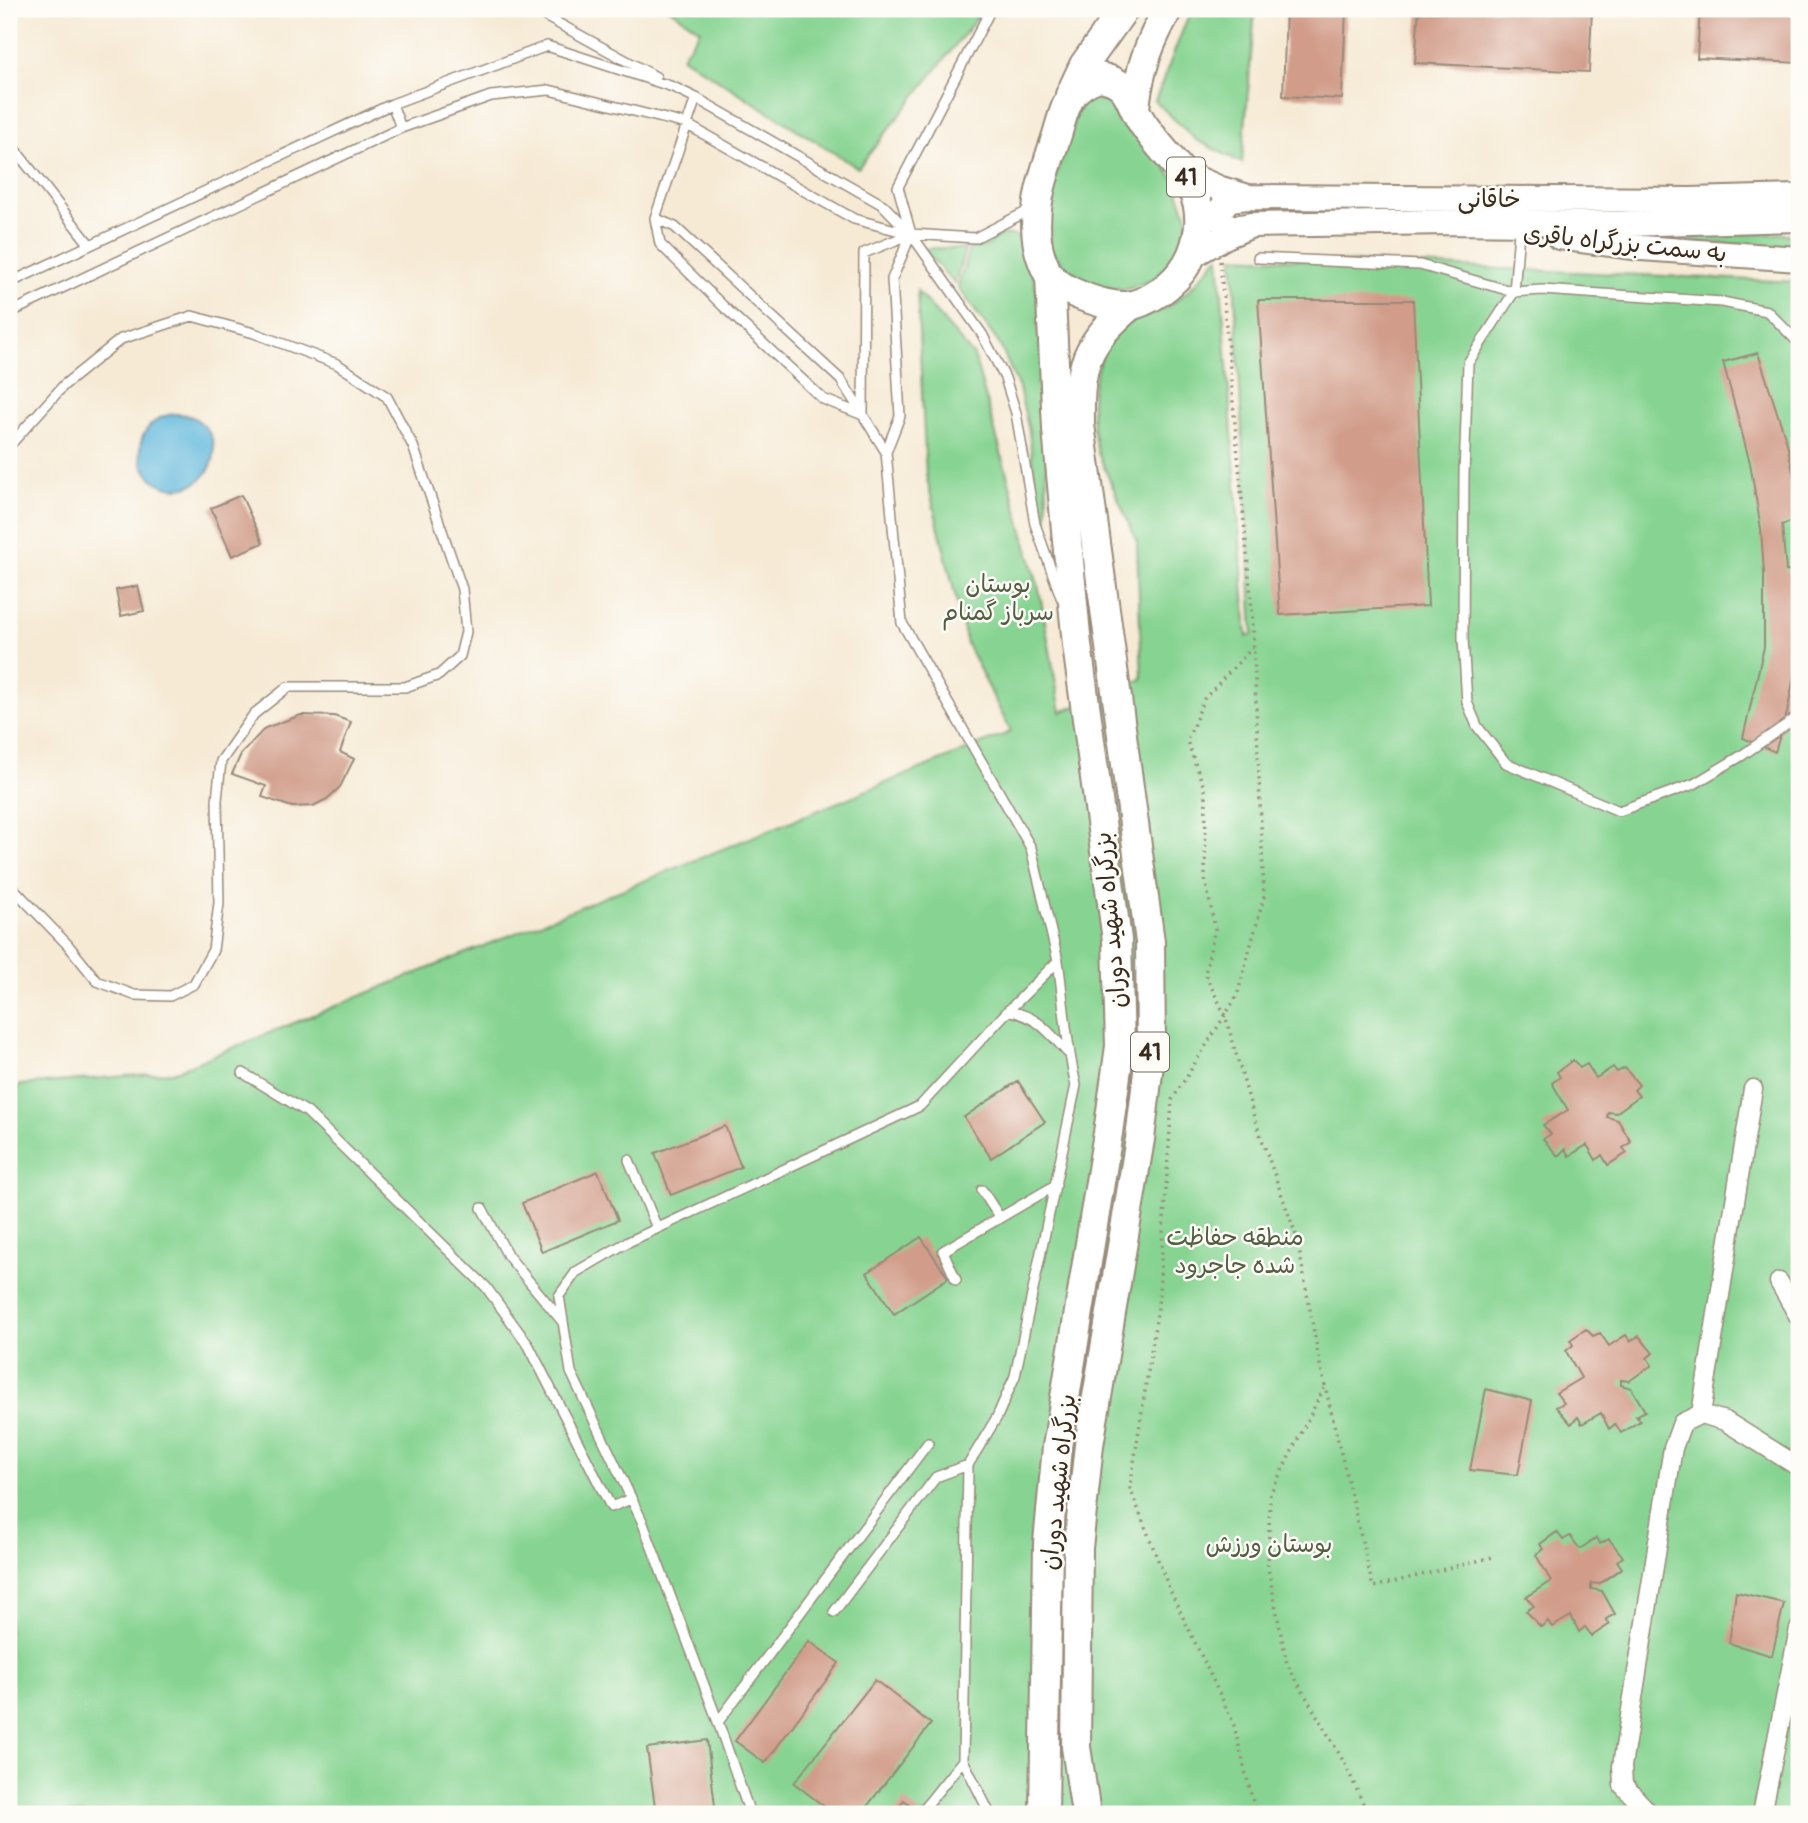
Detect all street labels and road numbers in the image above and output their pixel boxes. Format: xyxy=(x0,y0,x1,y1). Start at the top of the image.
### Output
road number: 41 xyxy=(1167,158,1205,196)
street label: خاقانی xyxy=(1457,185,1521,214)
street label: به سمت بزرگراه باقری xyxy=(1522,218,1728,269)
street label: بزرگراه شهید دوران xyxy=(1088,831,1133,1009)
road number: 41 xyxy=(1131,1032,1169,1072)
street label: بزرگراه شهید دوران xyxy=(1035,1393,1082,1572)

